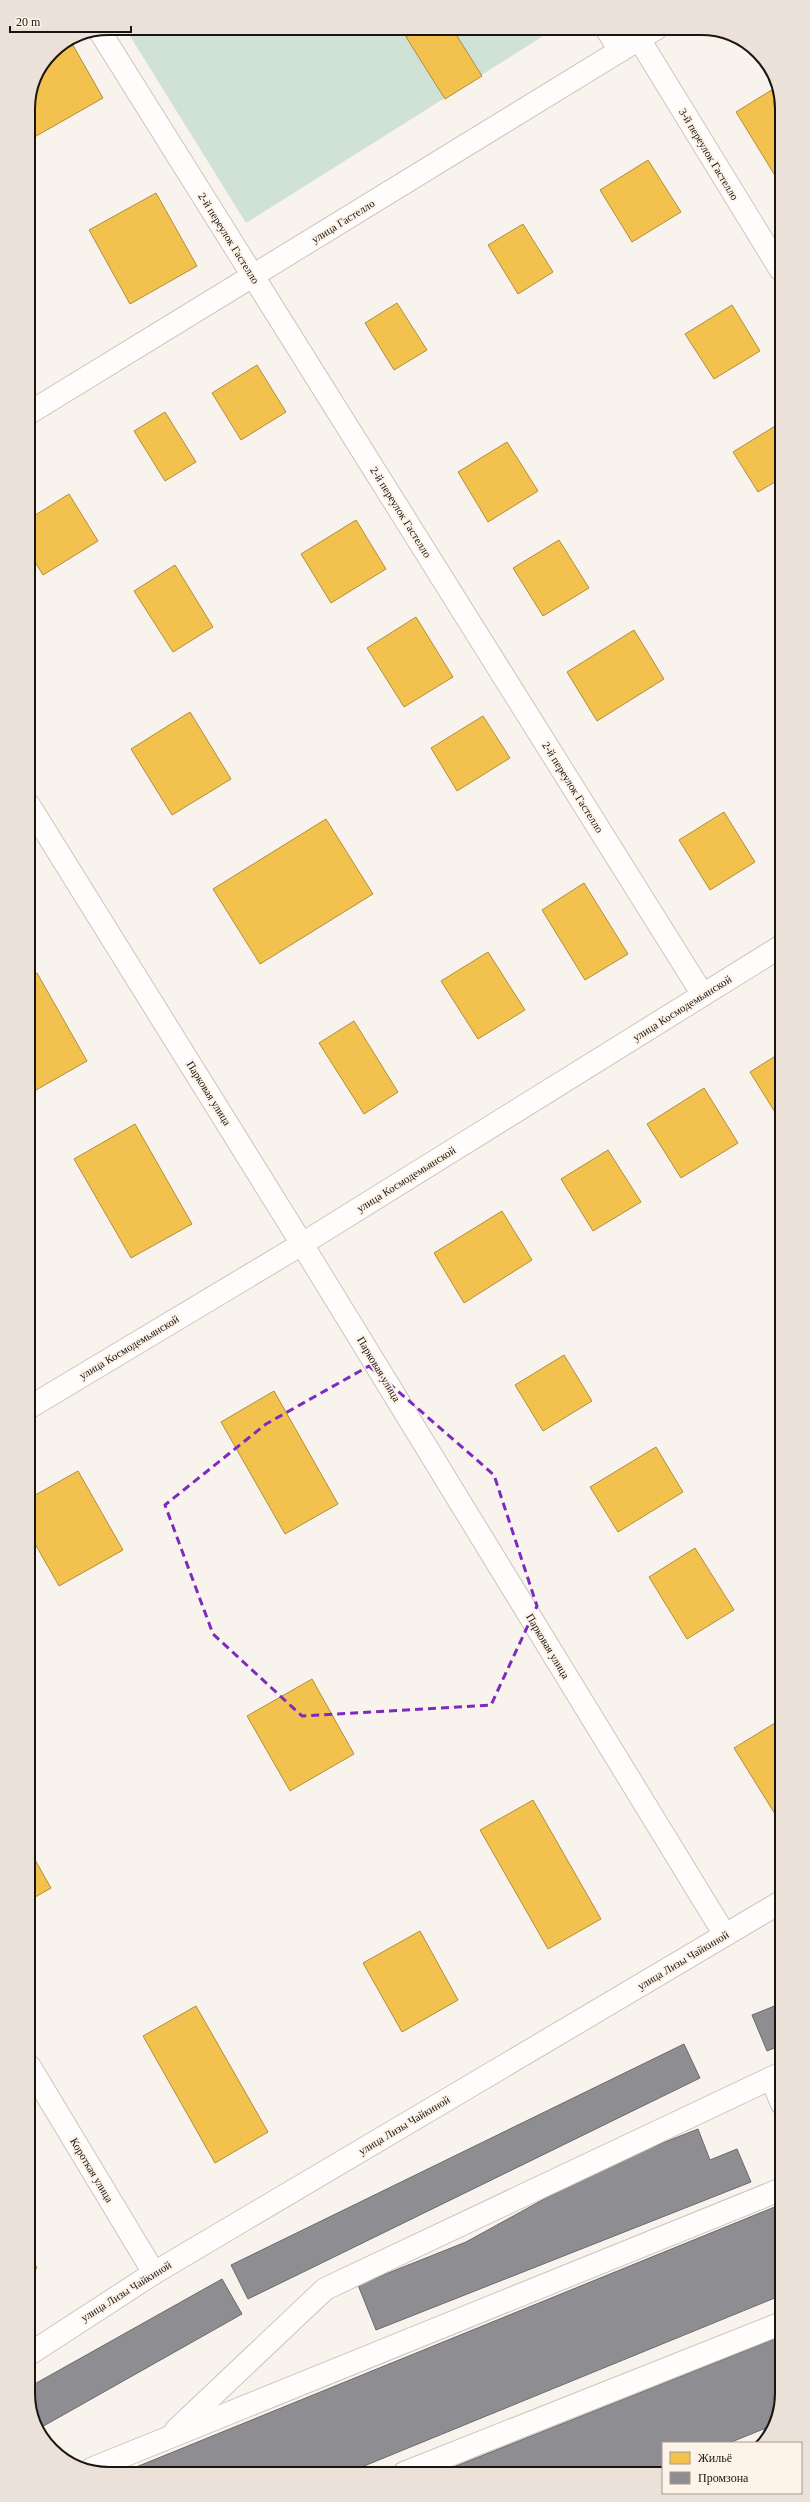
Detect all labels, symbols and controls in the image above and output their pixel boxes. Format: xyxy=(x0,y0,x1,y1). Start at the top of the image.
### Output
scale bar xyxy=(10,8,131,34)
text: 20 m xyxy=(16,15,41,29)
street label: 3-й переулок Гастелло xyxy=(677,106,741,202)
street label: 2-й переулок Гастелло xyxy=(196,190,262,286)
street label: улица Гастелло xyxy=(309,197,377,245)
street label: 2-й переулок Гастелло xyxy=(368,464,434,560)
street label: 2-й переулок Гастелло xyxy=(540,739,606,835)
street label: улица Космодемьянской xyxy=(630,973,734,1043)
street label: Парковая улица xyxy=(184,1059,234,1127)
street label: улица Космодемьянской xyxy=(354,1144,458,1214)
street label: улица Космодемьянской xyxy=(77,1312,181,1381)
street label: Парковая улица xyxy=(355,1334,403,1404)
street label: Парковая улица xyxy=(524,1611,572,1681)
street label: улица Лизы Чайкиной xyxy=(635,1928,731,1992)
street label: улица Лизы Чайкиной xyxy=(356,2093,452,2157)
street label: Короткая улица xyxy=(68,2136,116,2204)
street label: улица Лизы Чайкиной xyxy=(79,2258,173,2324)
legend xyxy=(662,2442,802,2494)
text: Жильё xyxy=(698,2451,732,2465)
text: Промзона xyxy=(698,2471,749,2485)

